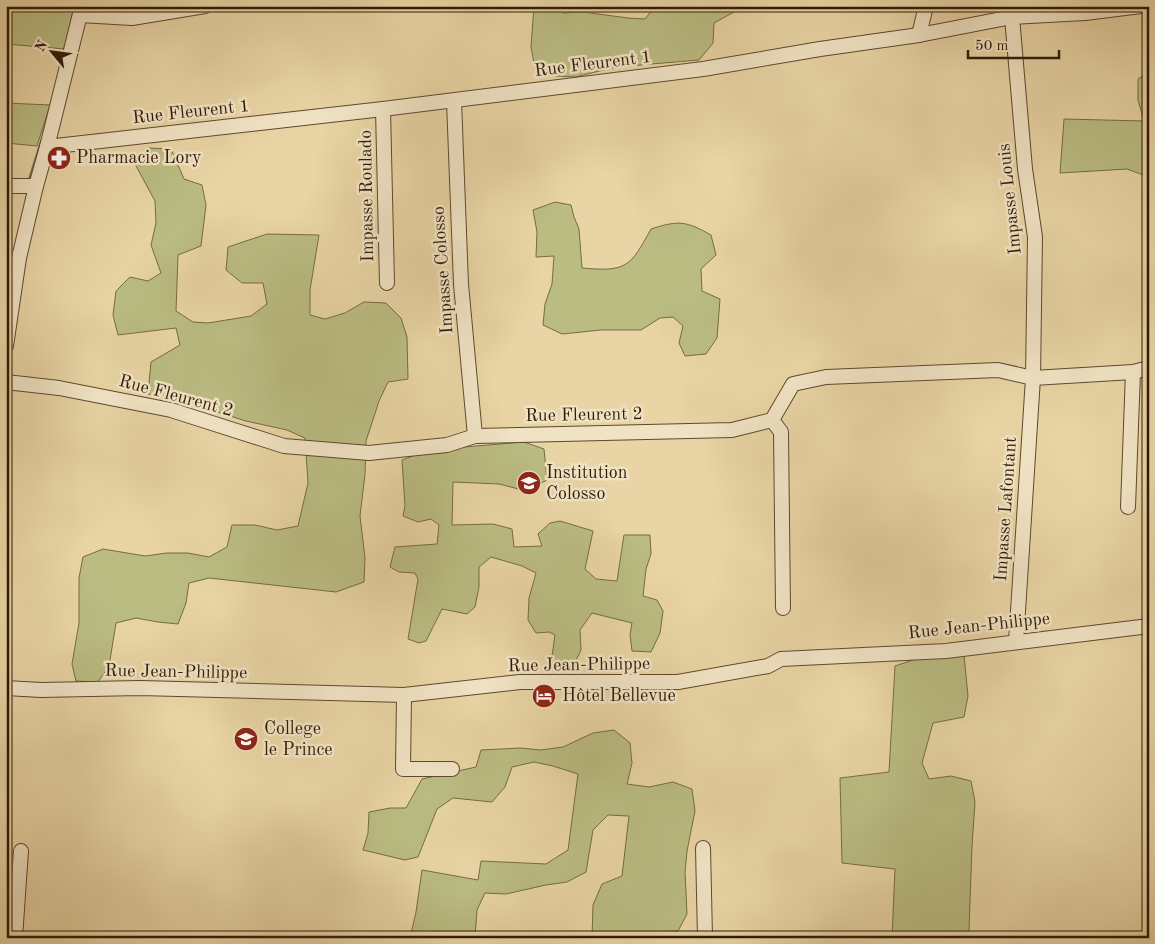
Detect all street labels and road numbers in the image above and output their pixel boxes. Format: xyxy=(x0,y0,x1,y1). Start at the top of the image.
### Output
street label: Rue Fleurent 1 xyxy=(533,48,653,80)
street label: Rue Fleurent 1 xyxy=(131,97,251,127)
street label: Impasse Roulado xyxy=(357,130,377,262)
street label: Impasse Louis xyxy=(995,142,1025,256)
street label: Impasse Colosso xyxy=(430,206,456,334)
street label: Rue Fleurent 2 xyxy=(117,372,235,420)
street label: Rue Fleurent 2 xyxy=(525,405,643,425)
street label: Impasse Lafontant xyxy=(992,436,1020,582)
street label: Rue Jean-Philippe xyxy=(907,610,1051,642)
street label: Rue Jean-Philippe xyxy=(508,655,650,675)
street label: Rue Jean-Philippe xyxy=(105,662,247,682)

